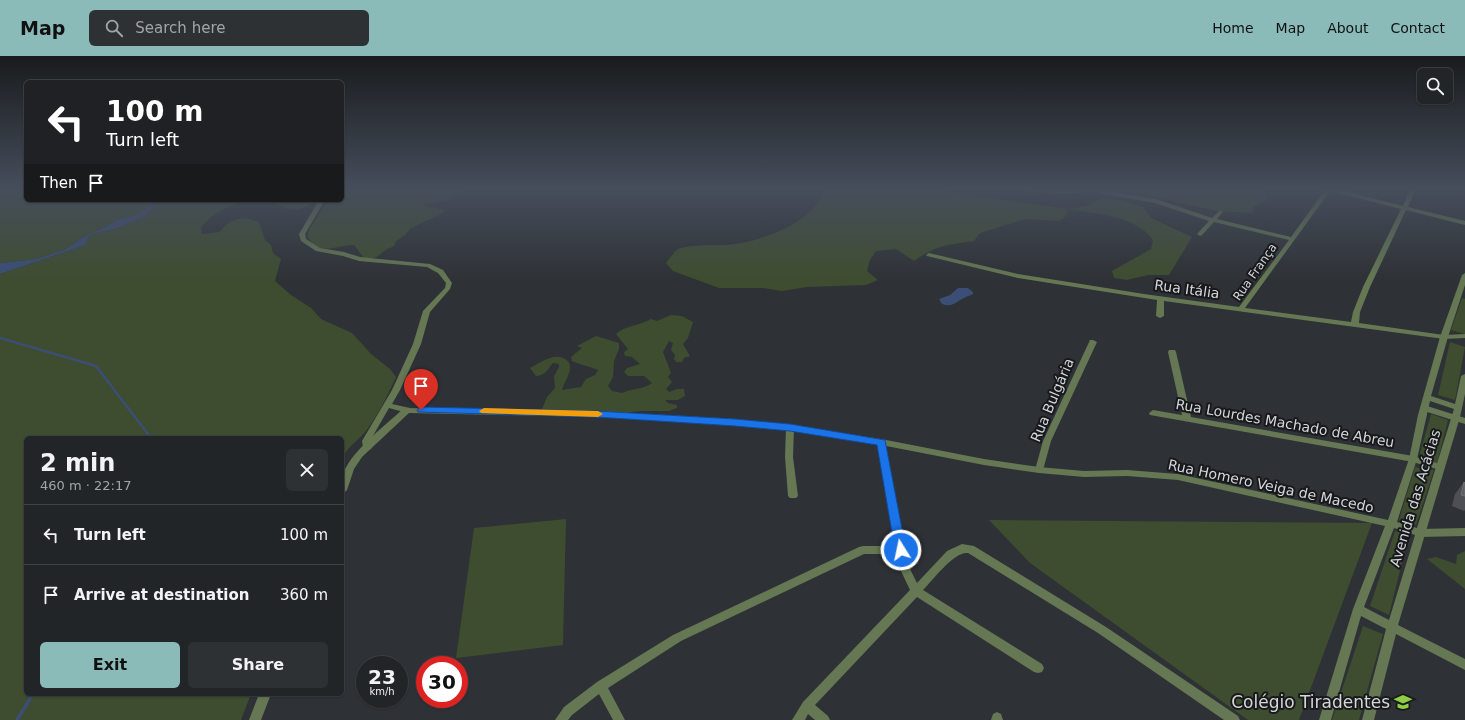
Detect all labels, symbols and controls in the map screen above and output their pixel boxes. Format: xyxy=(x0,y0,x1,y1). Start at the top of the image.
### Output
search box xyxy=(89,10,369,46)
text: Map xyxy=(20,17,65,39)
icon: search xyxy=(103,17,125,39)
text: Search here xyxy=(135,19,225,37)
text: Home xyxy=(1212,20,1254,36)
text: Map xyxy=(1276,20,1305,36)
text: About xyxy=(1327,20,1369,36)
text: Contact xyxy=(1391,20,1445,36)
map controls xyxy=(1417,68,1453,104)
button: search xyxy=(1417,68,1453,104)
text: 100 m xyxy=(106,95,203,128)
icon: left xyxy=(40,96,92,148)
text: Turn left xyxy=(106,129,179,150)
icon: arrive xyxy=(85,172,107,194)
text: Then xyxy=(40,174,77,192)
street label: Rua França xyxy=(1230,241,1280,303)
street label: Rua Itália xyxy=(1153,277,1221,301)
street label: Rua Bulgária xyxy=(1027,356,1077,444)
pin xyxy=(404,369,438,410)
icon: arrive xyxy=(410,375,432,397)
street label: Rua Lourdes Machado de Abreu xyxy=(1174,396,1396,450)
street label: Avenida das Acácias xyxy=(1386,427,1444,569)
text: 2 min xyxy=(40,449,115,477)
button: close xyxy=(286,449,328,491)
street label: Rua Homero Veiga de Macedo xyxy=(1167,456,1375,516)
text: 460 m · 22:17 xyxy=(40,478,131,493)
icon: left xyxy=(40,524,62,546)
text: Turn left xyxy=(74,526,146,544)
text: 100 m xyxy=(280,526,328,544)
position arrow xyxy=(880,529,922,571)
icon: arrive xyxy=(40,584,62,606)
text: Arrive at destination xyxy=(74,586,249,604)
text: 360 m xyxy=(280,586,328,604)
button: Exit xyxy=(40,642,180,688)
button: Share xyxy=(188,642,328,688)
speed limit sign: 30 xyxy=(416,656,468,708)
text: 23 xyxy=(368,665,396,689)
text: km/h xyxy=(369,686,395,697)
place label: Colégio Tiradentes xyxy=(1231,692,1390,712)
school or university icon: Colégio Tiradentes xyxy=(1393,692,1413,712)

